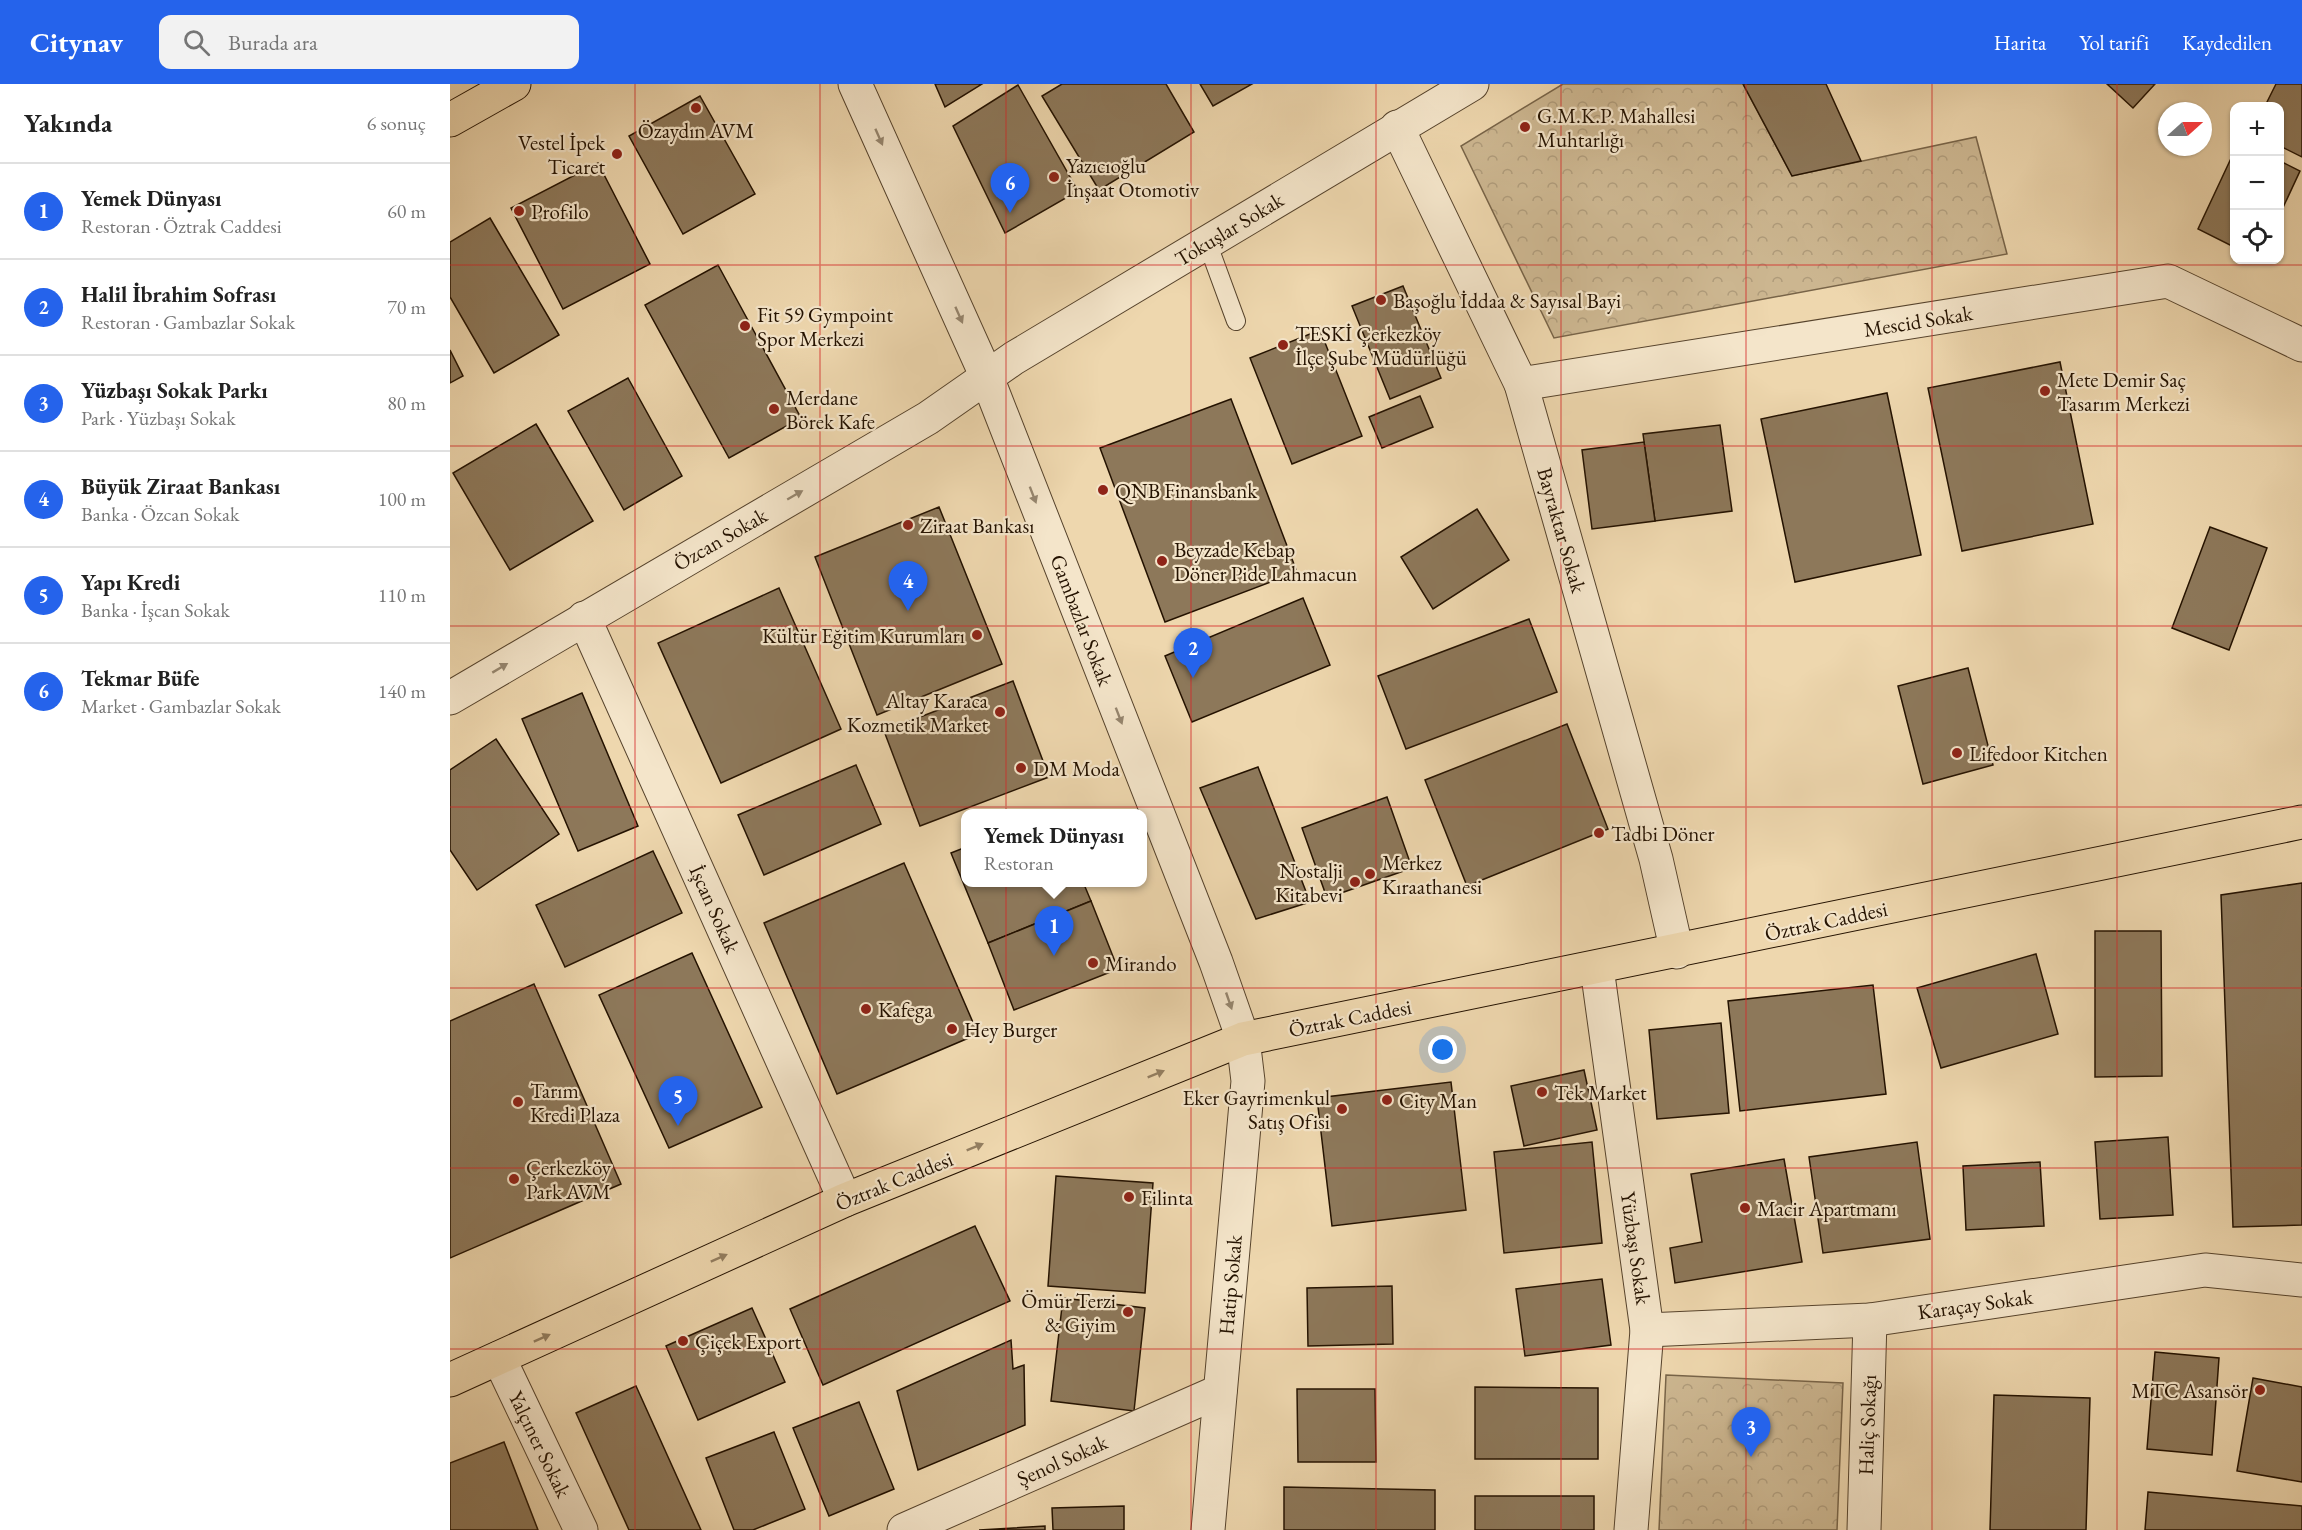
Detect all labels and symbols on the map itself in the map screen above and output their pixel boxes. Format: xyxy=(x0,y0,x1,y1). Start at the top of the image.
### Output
marker: Özaydın AVM xyxy=(689,101,703,115)
place label: G.M.K.P. Mahallesi Muhtarlığı xyxy=(1537,102,1695,153)
north arrow xyxy=(2158,102,2212,156)
place label: Özaydın AVM xyxy=(638,117,754,144)
marker: G.M.K.P. Mahallesi Muhtarlığı xyxy=(1518,120,1532,134)
place label: Vestel İpek Ticaret xyxy=(518,129,606,180)
one-way arrow xyxy=(874,129,883,146)
marker: Vestel İpek Ticaret xyxy=(610,147,624,161)
place label: Yazıcıoğlu İnşaat Otomotiv xyxy=(1066,152,1200,203)
pin: 6 xyxy=(990,164,1030,213)
marker: Yazıcıoğlu İnşaat Otomotiv xyxy=(1047,170,1061,184)
street label: Tokuşlar Sokak xyxy=(1170,185,1289,272)
place label: Profilo xyxy=(531,198,589,225)
marker: Profilo xyxy=(512,204,526,218)
place label: Başoğlu İddaa & Sayısal Bayi xyxy=(1393,287,1621,314)
marker: Başoğlu İddaa & Sayısal Bayi xyxy=(1374,293,1388,307)
street label: Mescid Sokak xyxy=(1862,299,1976,343)
place label: Fit 59 Gympoint Spor Merkezi xyxy=(757,301,893,352)
one-way arrow xyxy=(954,307,963,324)
marker: Fit 59 Gympoint Spor Merkezi xyxy=(738,319,752,333)
place label: TESKİ Çerkezköy İlçe Şube Müdürlüğü xyxy=(1295,320,1467,371)
marker: TESKİ Çerkezköy İlçe Şube Müdürlüğü xyxy=(1276,338,1290,352)
place label: Mete Demir Saç Tasarım Merkezi xyxy=(2057,366,2190,417)
place label: Merdane Börek Kafe xyxy=(786,384,875,435)
marker: Mete Demir Saç Tasarım Merkezi xyxy=(2038,384,2052,398)
marker: Merdane Börek Kafe xyxy=(767,402,781,416)
street label: Bayraktar Sokak xyxy=(1531,464,1593,597)
place label: QNB Finansbank xyxy=(1115,477,1258,505)
marker: QNB Finansbank xyxy=(1096,483,1110,497)
one-way arrow xyxy=(1028,487,1038,505)
one-way arrow xyxy=(787,490,804,500)
street label: Özcan Sokak xyxy=(668,501,773,577)
place label: Ziraat Bankası xyxy=(920,512,1034,539)
marker: Ziraat Bankası xyxy=(901,518,915,532)
place label: Beyzade Kebap Döner Pide Lahmacun xyxy=(1174,536,1357,587)
street label: Gambazlar Sokak xyxy=(1045,550,1120,691)
marker: Beyzade Kebap Döner Pide Lahmacun xyxy=(1155,554,1169,568)
pin: 4 xyxy=(888,562,928,611)
place label: Kültür Eğitim Kurumları xyxy=(762,622,965,649)
marker: Kültür Eğitim Kurumları xyxy=(970,628,984,642)
pin: 2 xyxy=(1174,628,1212,678)
one-way arrow xyxy=(492,663,508,674)
place label: Altay Karaca Kozmetik Market xyxy=(847,687,989,738)
marker: Altay Karaca Kozmetik Market xyxy=(993,705,1007,719)
one-way arrow xyxy=(1115,707,1125,725)
place label: Lifedoor Kitchen xyxy=(1969,740,2108,767)
marker: Lifedoor Kitchen xyxy=(1950,746,1964,760)
place label: DM Moda xyxy=(1033,755,1120,782)
marker: DM Moda xyxy=(1014,761,1028,775)
place label: Tadbi Döner xyxy=(1611,820,1715,847)
marker: Tadbi Döner xyxy=(1592,826,1606,840)
place label: Merkez Kıraathanesi xyxy=(1382,849,1482,900)
place label: Nostalji Kitabevi xyxy=(1275,857,1343,908)
street label: İşcan Sokak xyxy=(684,861,747,958)
marker: Merkez Kıraathanesi xyxy=(1363,867,1377,881)
marker: Nostalji Kitabevi xyxy=(1348,875,1362,889)
street label: Öztrak Caddesi xyxy=(1762,895,1890,947)
pin: 1 xyxy=(1034,906,1074,956)
place label: Mirando xyxy=(1105,950,1177,977)
marker: Mirando xyxy=(1086,956,1100,970)
one-way arrow xyxy=(1225,992,1235,1010)
street label: Öztrak Caddesi xyxy=(1286,993,1414,1043)
place label: Kafega xyxy=(878,996,933,1023)
marker: Kafega xyxy=(859,1002,873,1016)
place label: Hey Burger xyxy=(964,1016,1057,1043)
marker: Hey Burger xyxy=(945,1022,959,1036)
your location xyxy=(1428,1035,1457,1064)
one-way arrow xyxy=(1147,1069,1165,1078)
pin: 5 xyxy=(658,1076,698,1126)
place label: Tarım Kredi Plaza xyxy=(530,1077,621,1128)
place label: Tek Market xyxy=(1554,1079,1647,1106)
place label: Eker Gayrimenkul Satış Ofisi xyxy=(1182,1084,1330,1135)
marker: Tek Market xyxy=(1535,1085,1549,1099)
place label: City Man xyxy=(1399,1087,1477,1114)
marker: City Man xyxy=(1380,1093,1394,1107)
marker: Tarım Kredi Plaza xyxy=(511,1095,525,1109)
marker: Eker Gayrimenkul Satış Ofisi xyxy=(1335,1102,1349,1116)
one-way arrow xyxy=(967,1142,985,1152)
street label: Öztrak Caddesi xyxy=(831,1145,957,1217)
place label: Çerkezköy Park AVM xyxy=(526,1154,612,1205)
marker: Çerkezköy Park AVM xyxy=(507,1172,521,1186)
place label: Filinta xyxy=(1141,1184,1194,1211)
marker: Filinta xyxy=(1122,1190,1136,1204)
street label: Yüzbaşı Sokak xyxy=(1615,1190,1657,1307)
place label: Macir Apartmanı xyxy=(1757,1195,1897,1222)
marker: Macir Apartmanı xyxy=(1738,1201,1752,1215)
street label: Hatip Sokak xyxy=(1212,1233,1248,1336)
one-way arrow xyxy=(711,1253,728,1262)
street label: Karaçay Sokak xyxy=(1916,1282,2035,1325)
place label: Ömür Terzi & Giyim xyxy=(1021,1287,1116,1338)
marker: Ömür Terzi & Giyim xyxy=(1121,1305,1135,1319)
place label: Çiçek Export xyxy=(695,1328,802,1355)
one-way arrow xyxy=(533,1334,550,1343)
marker: Çiçek Export xyxy=(676,1334,690,1348)
street label: Haliç Sokağı xyxy=(1852,1374,1882,1476)
place label: MTC Asansör xyxy=(2131,1377,2248,1404)
marker: MTC Asansör xyxy=(2253,1383,2267,1397)
street label: Yalçıner Sokak xyxy=(503,1386,578,1503)
pin: 3 xyxy=(1732,1408,1770,1457)
street label: Şenol Sokak xyxy=(1013,1428,1113,1492)

